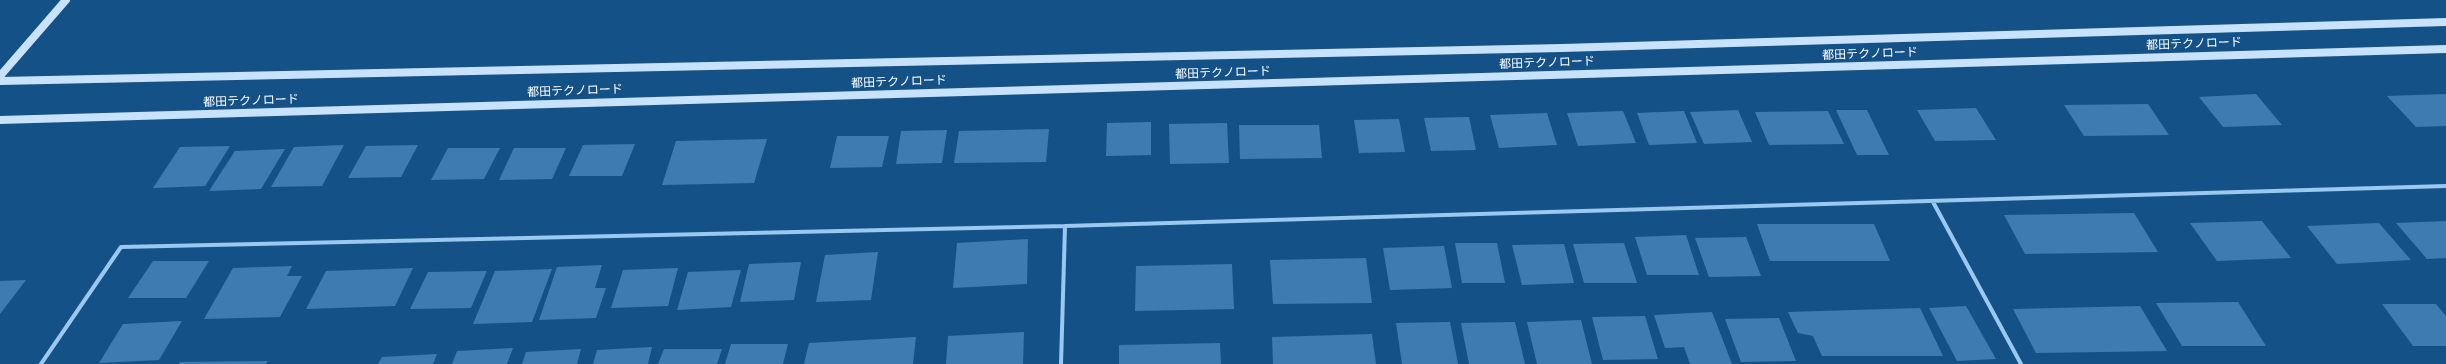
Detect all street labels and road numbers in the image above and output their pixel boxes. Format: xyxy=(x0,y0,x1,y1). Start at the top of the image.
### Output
street label: 都田テクノロード xyxy=(2146,35,2242,53)
street label: 都田テクノロード xyxy=(1822,45,1918,63)
street label: 都田テクノロード xyxy=(1499,54,1595,72)
street label: 都田テクノロード xyxy=(1175,64,1271,82)
street label: 都田テクノロード xyxy=(851,73,947,91)
street label: 都田テクノロード xyxy=(527,82,623,100)
street label: 都田テクノロード xyxy=(203,92,299,110)

